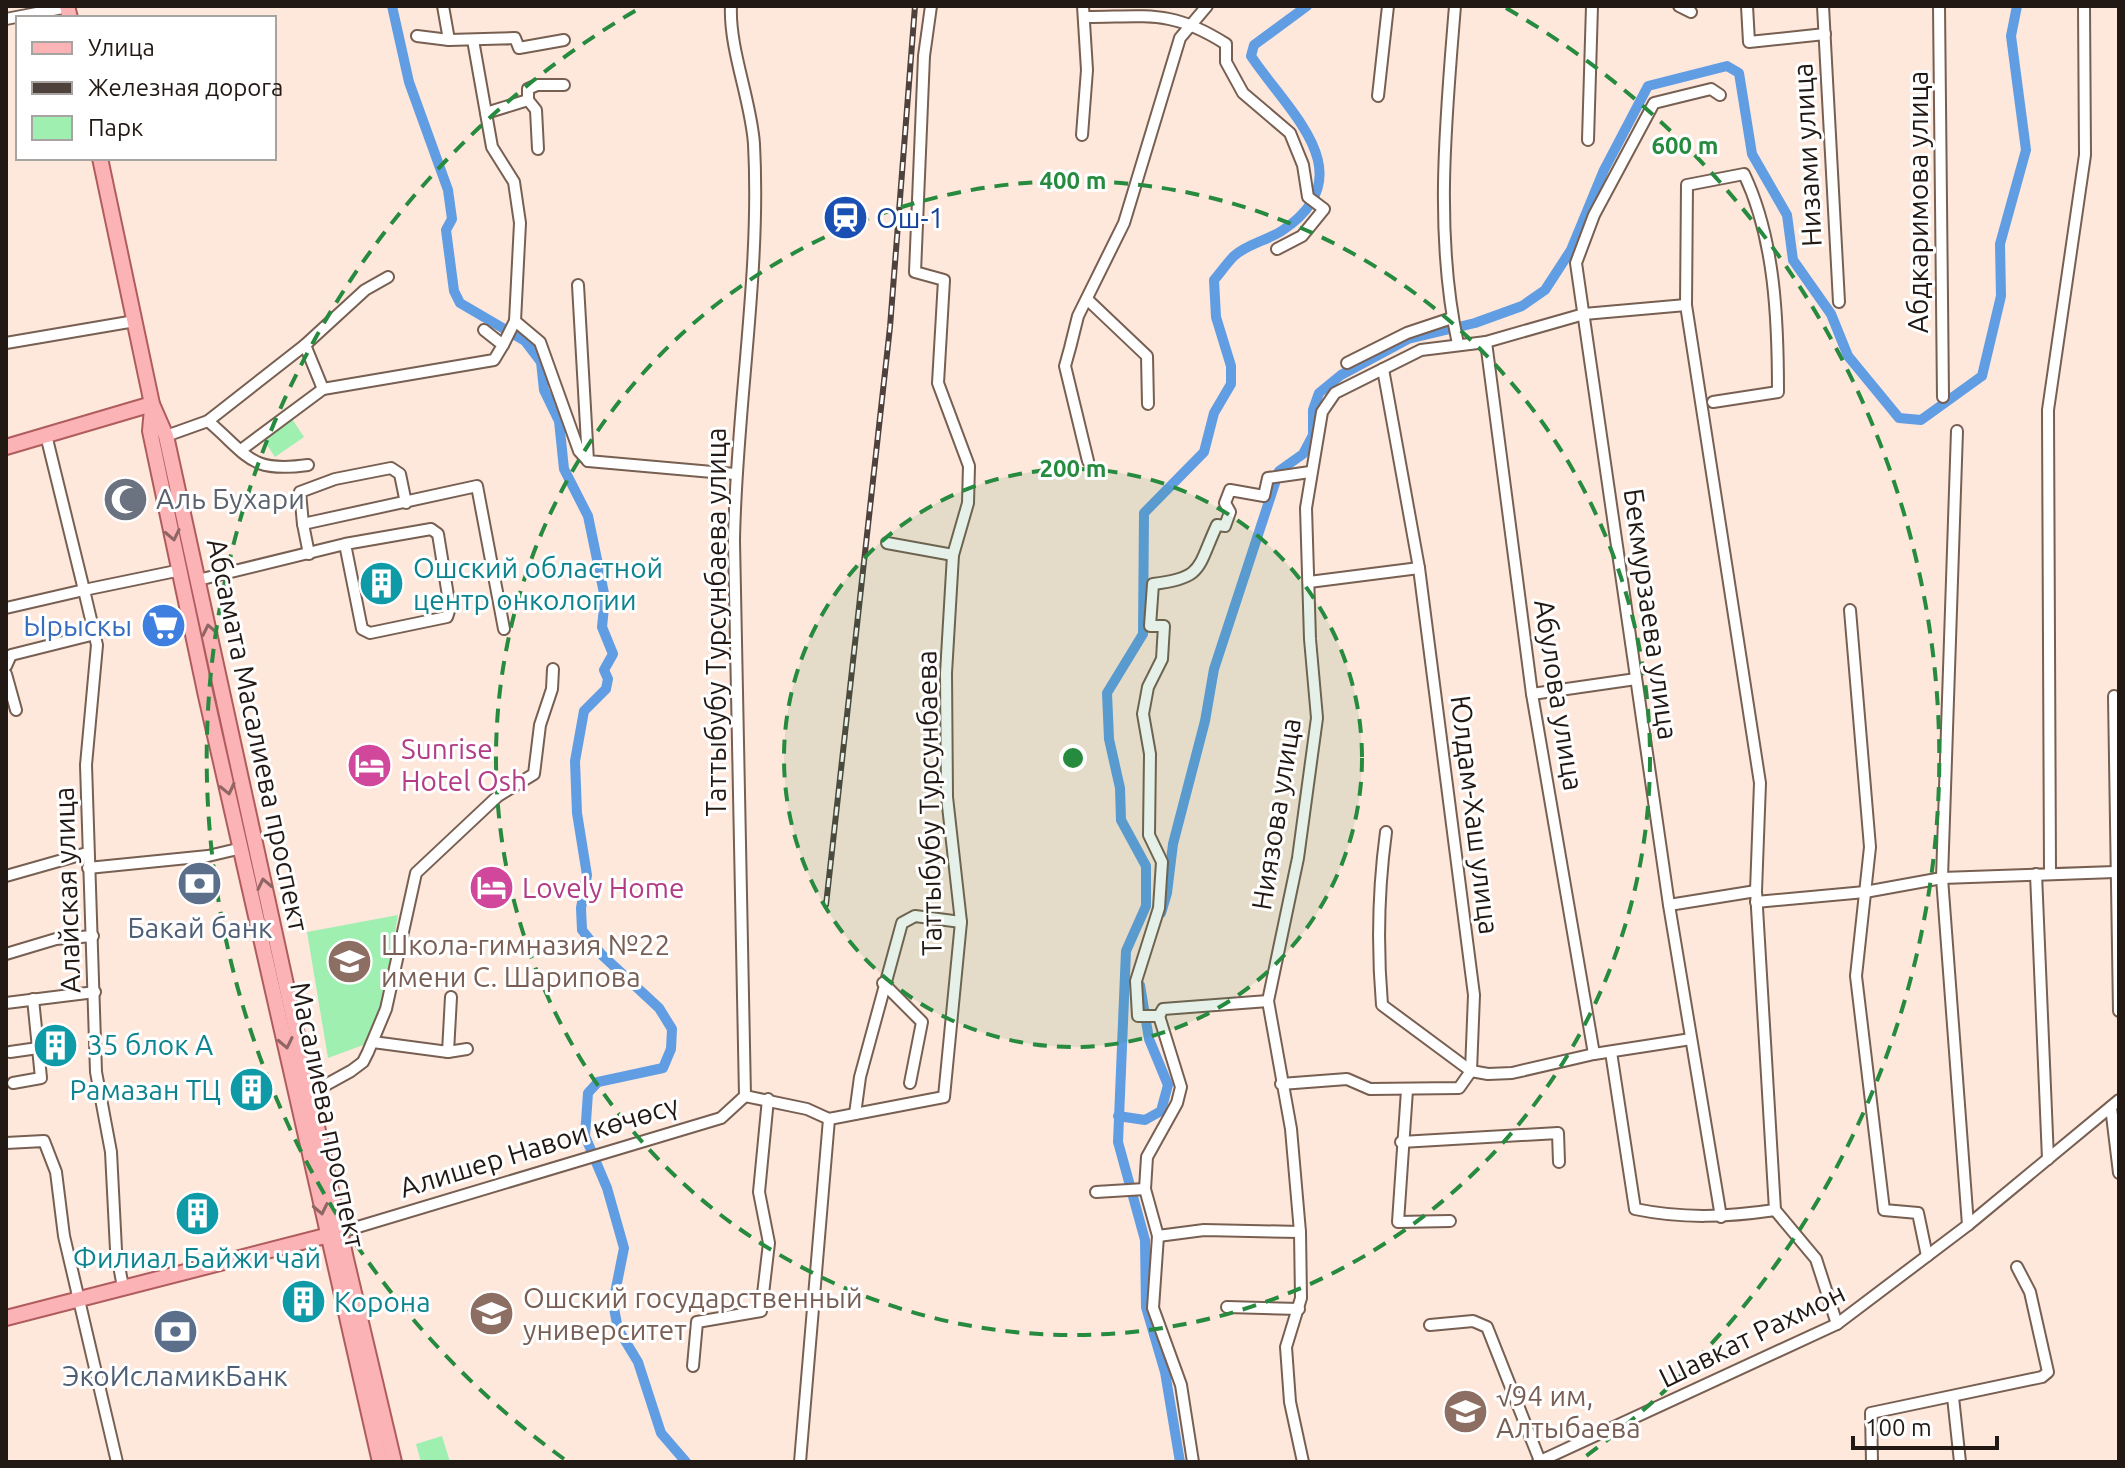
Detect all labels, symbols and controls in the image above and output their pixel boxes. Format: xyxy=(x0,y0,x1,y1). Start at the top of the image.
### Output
legend xyxy=(16,16,276,160)
text: Улица xyxy=(88,34,155,61)
street label: Низами улица xyxy=(1786,62,1827,248)
street label: Абдкаримова улица xyxy=(1902,71,1933,333)
text: Железная дорога xyxy=(88,74,283,101)
text: Парк xyxy=(88,114,143,141)
text: 600 m xyxy=(1652,132,1718,159)
text: 400 m xyxy=(1040,167,1106,194)
station icon: Ош-1 xyxy=(821,194,869,242)
place label: Ош-1 xyxy=(876,202,944,233)
street label: Таттыбубу Турсунбаева улица xyxy=(700,428,731,816)
text: 200 m xyxy=(1040,455,1106,482)
mosque icon: Аль Бухари xyxy=(101,475,149,523)
place label: Аль Бухари xyxy=(156,483,305,514)
street label: Бекмурзаева улица xyxy=(1619,486,1684,742)
one-way arrow xyxy=(164,528,181,541)
street label: Абсамата Масалиева проспект xyxy=(202,536,315,935)
place label: Ошский областной центр онкологии xyxy=(413,552,663,615)
building icon: Ошский областной центр онкологии xyxy=(358,560,406,608)
street label: Абулова улица xyxy=(1529,597,1590,793)
supermarket icon: Ырыскы xyxy=(139,602,187,650)
place label: Ырыскы xyxy=(23,610,132,641)
one-way arrow xyxy=(201,623,218,637)
street label: Таттыбубу Турсунбаева xyxy=(910,650,947,956)
street label: Юлдам-Хаш улица xyxy=(1445,694,1506,936)
street label: Ниязова улица xyxy=(1245,716,1306,912)
place label: Sunrise Hotel Osh xyxy=(401,733,527,796)
hotel icon: Sunrise Hotel Osh xyxy=(346,741,394,789)
centre of rings xyxy=(1059,744,1087,772)
one-way arrow xyxy=(219,782,236,796)
street label: Алайская улица xyxy=(47,786,86,994)
bank icon: Бакай банк xyxy=(176,860,224,908)
hotel icon: Lovely Home xyxy=(467,864,515,912)
place label: Lovely Home xyxy=(522,872,684,903)
one-way arrow xyxy=(256,878,273,891)
place label: Бакай банк xyxy=(128,912,272,943)
place label: Школа-гимназия №22 имени С. Шарипова xyxy=(381,929,670,992)
school or university icon: Школа-гимназия №22 имени С. Шарипова xyxy=(326,937,374,985)
street label: Масалиева проспект xyxy=(285,979,372,1251)
building icon: 35 блок А xyxy=(32,1021,80,1069)
place label: 35 блок А xyxy=(87,1029,213,1060)
one-way arrow xyxy=(277,1035,294,1049)
building icon: Рамазан ТЦ xyxy=(228,1066,276,1114)
place label: Рамазан ТЦ xyxy=(70,1074,221,1105)
street label: Алишер Навои көчөсү xyxy=(396,1088,682,1203)
building icon: Филиал Байжи чай xyxy=(173,1189,221,1237)
one-way arrow xyxy=(312,1202,329,1215)
place label: Филиал Байжи чай xyxy=(73,1242,321,1273)
street label: Шавкат Рахмон xyxy=(1654,1276,1850,1393)
building icon: Корона xyxy=(279,1278,327,1326)
place label: Ошский государственный университет xyxy=(523,1282,863,1345)
place label: Корона xyxy=(334,1286,431,1317)
school or university icon: Ошский государственный университет xyxy=(468,1290,516,1338)
bank icon: ЭкоИсламикБанк xyxy=(151,1308,199,1356)
place label: ЭкоИсламикБанк xyxy=(62,1360,288,1391)
place label: √94 им, Алтыбаева xyxy=(1496,1380,1641,1443)
school or university icon: √94 им, Алтыбаева xyxy=(1441,1388,1489,1436)
scale bar xyxy=(1853,1400,1997,1450)
text: 100 m xyxy=(1865,1414,1932,1441)

